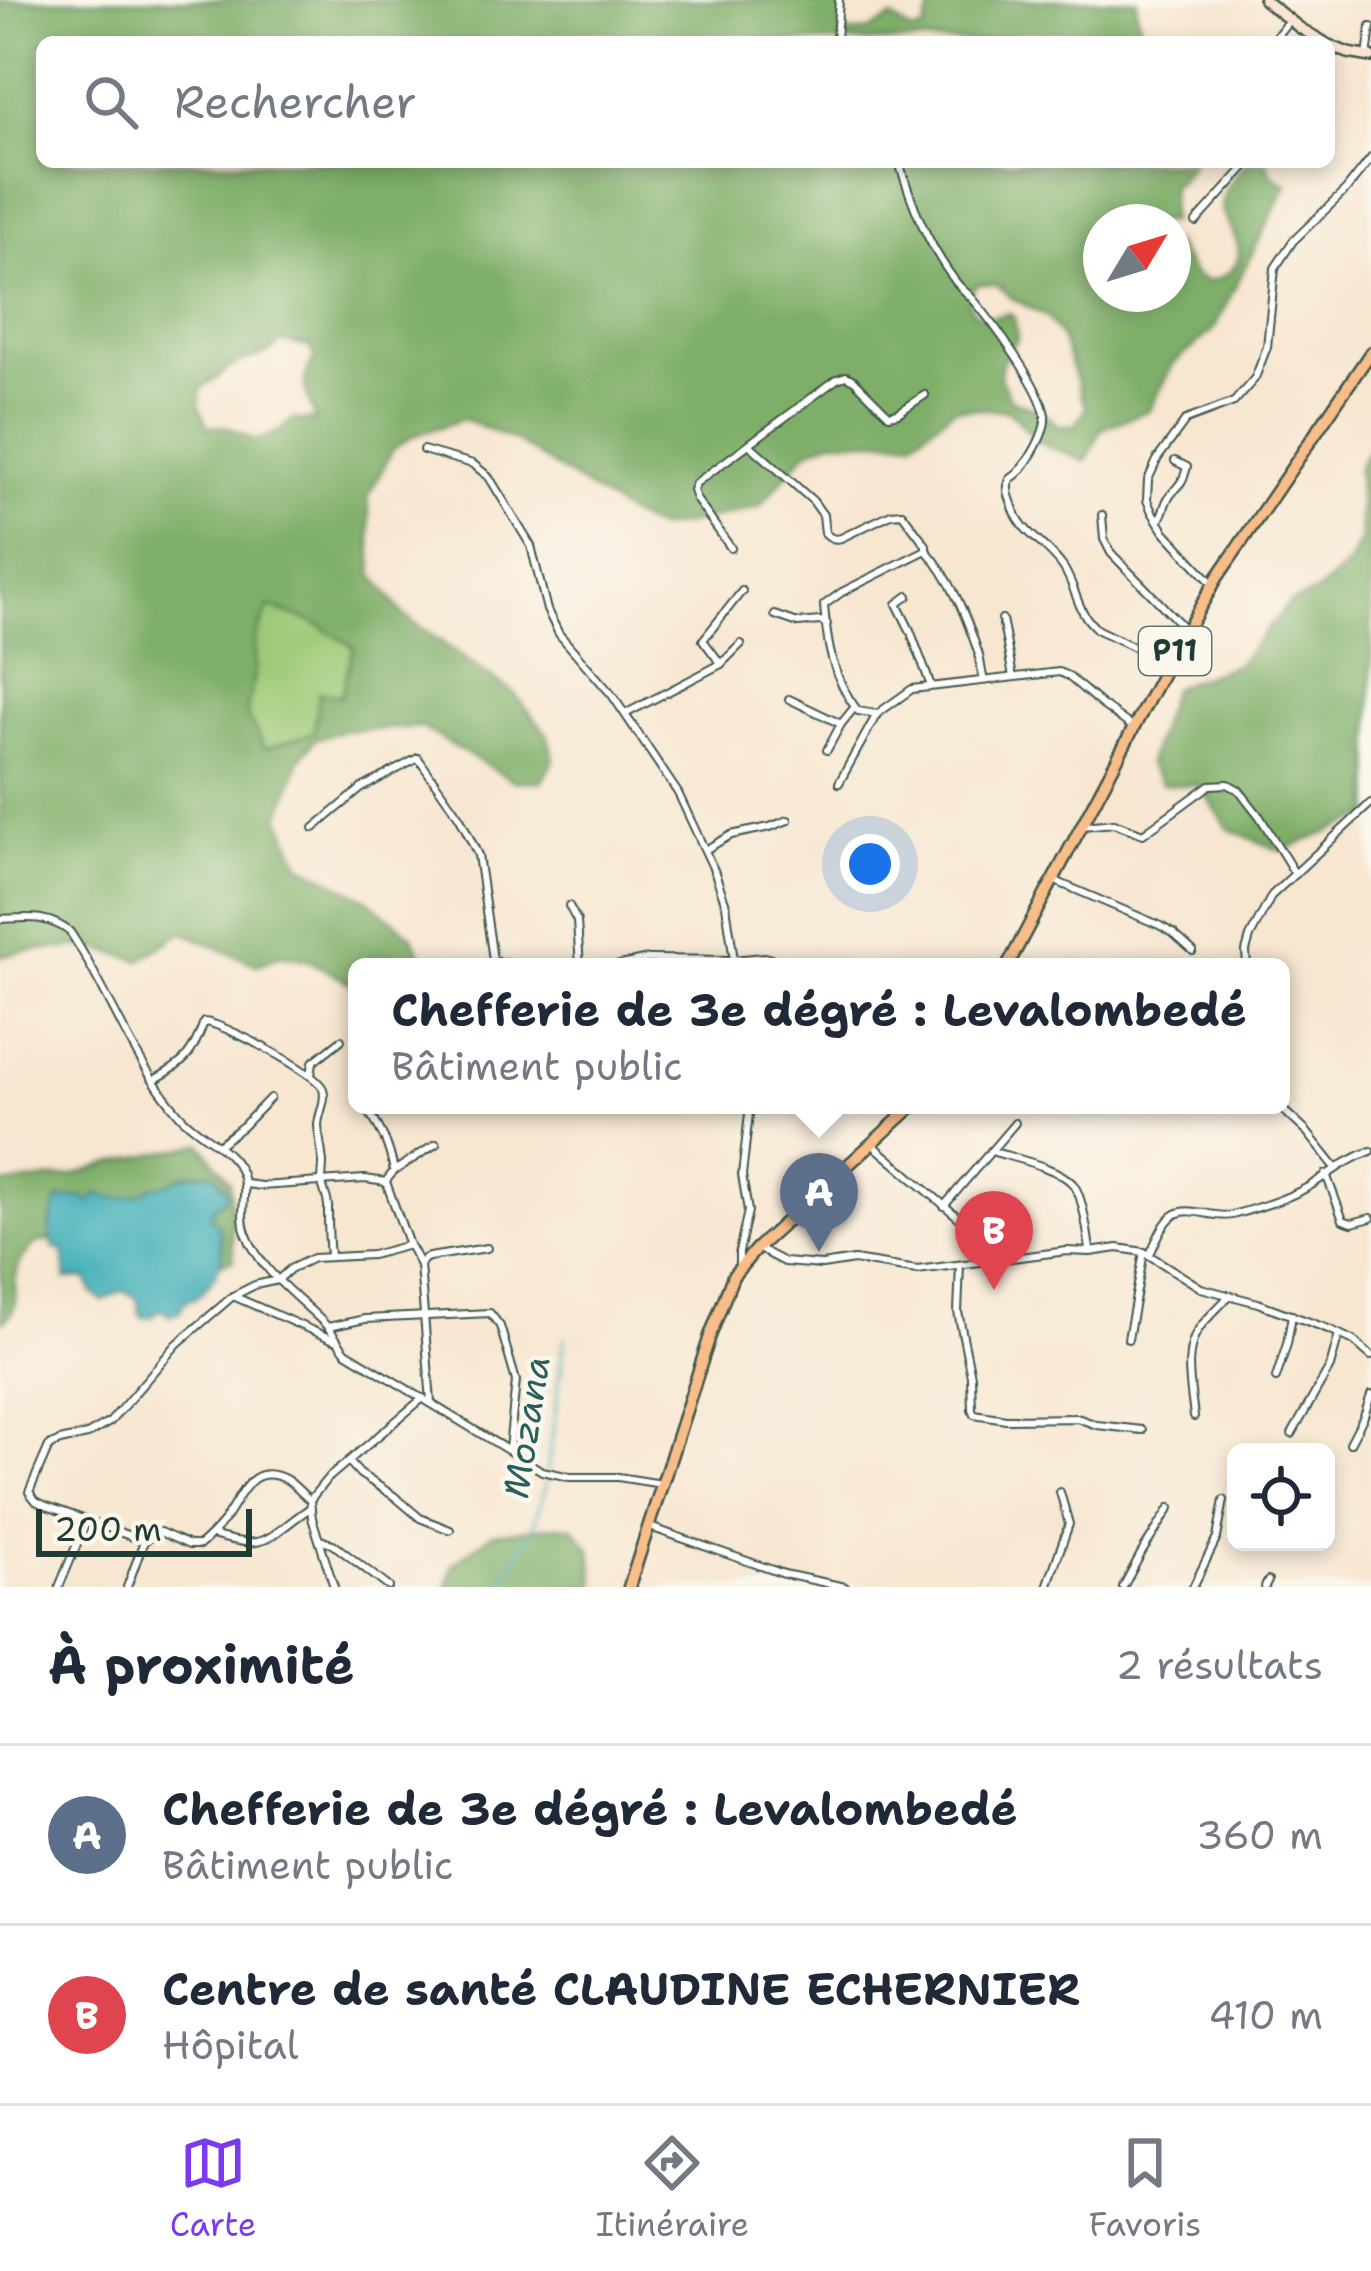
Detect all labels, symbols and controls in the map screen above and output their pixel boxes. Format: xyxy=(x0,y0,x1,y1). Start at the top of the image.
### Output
search box xyxy=(36,36,1335,168)
icon: search xyxy=(78,69,144,135)
text: Rechercher xyxy=(174,72,417,132)
north arrow xyxy=(1083,204,1191,312)
road number: P11 xyxy=(1139,627,1211,675)
your location xyxy=(840,834,900,894)
popup xyxy=(348,958,1290,1114)
text: Chefferie de 3e dégré : Levalombedé xyxy=(391,980,1247,1040)
text: Bâtiment public xyxy=(391,1040,683,1092)
pin: A xyxy=(780,1153,858,1252)
pin: B xyxy=(955,1191,1033,1290)
water label: Mozana xyxy=(491,1352,562,1502)
map controls xyxy=(1227,1443,1335,1551)
button: locate xyxy=(1227,1443,1335,1551)
scale bar xyxy=(36,1503,252,1556)
text: 200 m xyxy=(54,1507,162,1552)
text: À proximité xyxy=(48,1631,355,1699)
text: 2 résultats xyxy=(1116,1639,1323,1691)
text: Chefferie de 3e dégré : Levalombedé xyxy=(162,1779,1017,1839)
text: A xyxy=(72,1809,102,1861)
text: 360 m xyxy=(1196,1809,1323,1861)
text: Bâtiment public xyxy=(162,1839,453,1891)
text: Centre de santé CLAUDINE ECHERNIER xyxy=(162,1959,1080,2019)
text: B xyxy=(75,1989,99,2041)
text: 410 m xyxy=(1208,1989,1323,2041)
text: Hôpital xyxy=(162,2019,299,2071)
tab: Carte xyxy=(170,2130,256,2247)
tab: Itinéraire xyxy=(596,2130,749,2247)
tab: Favoris xyxy=(1089,2130,1201,2247)

